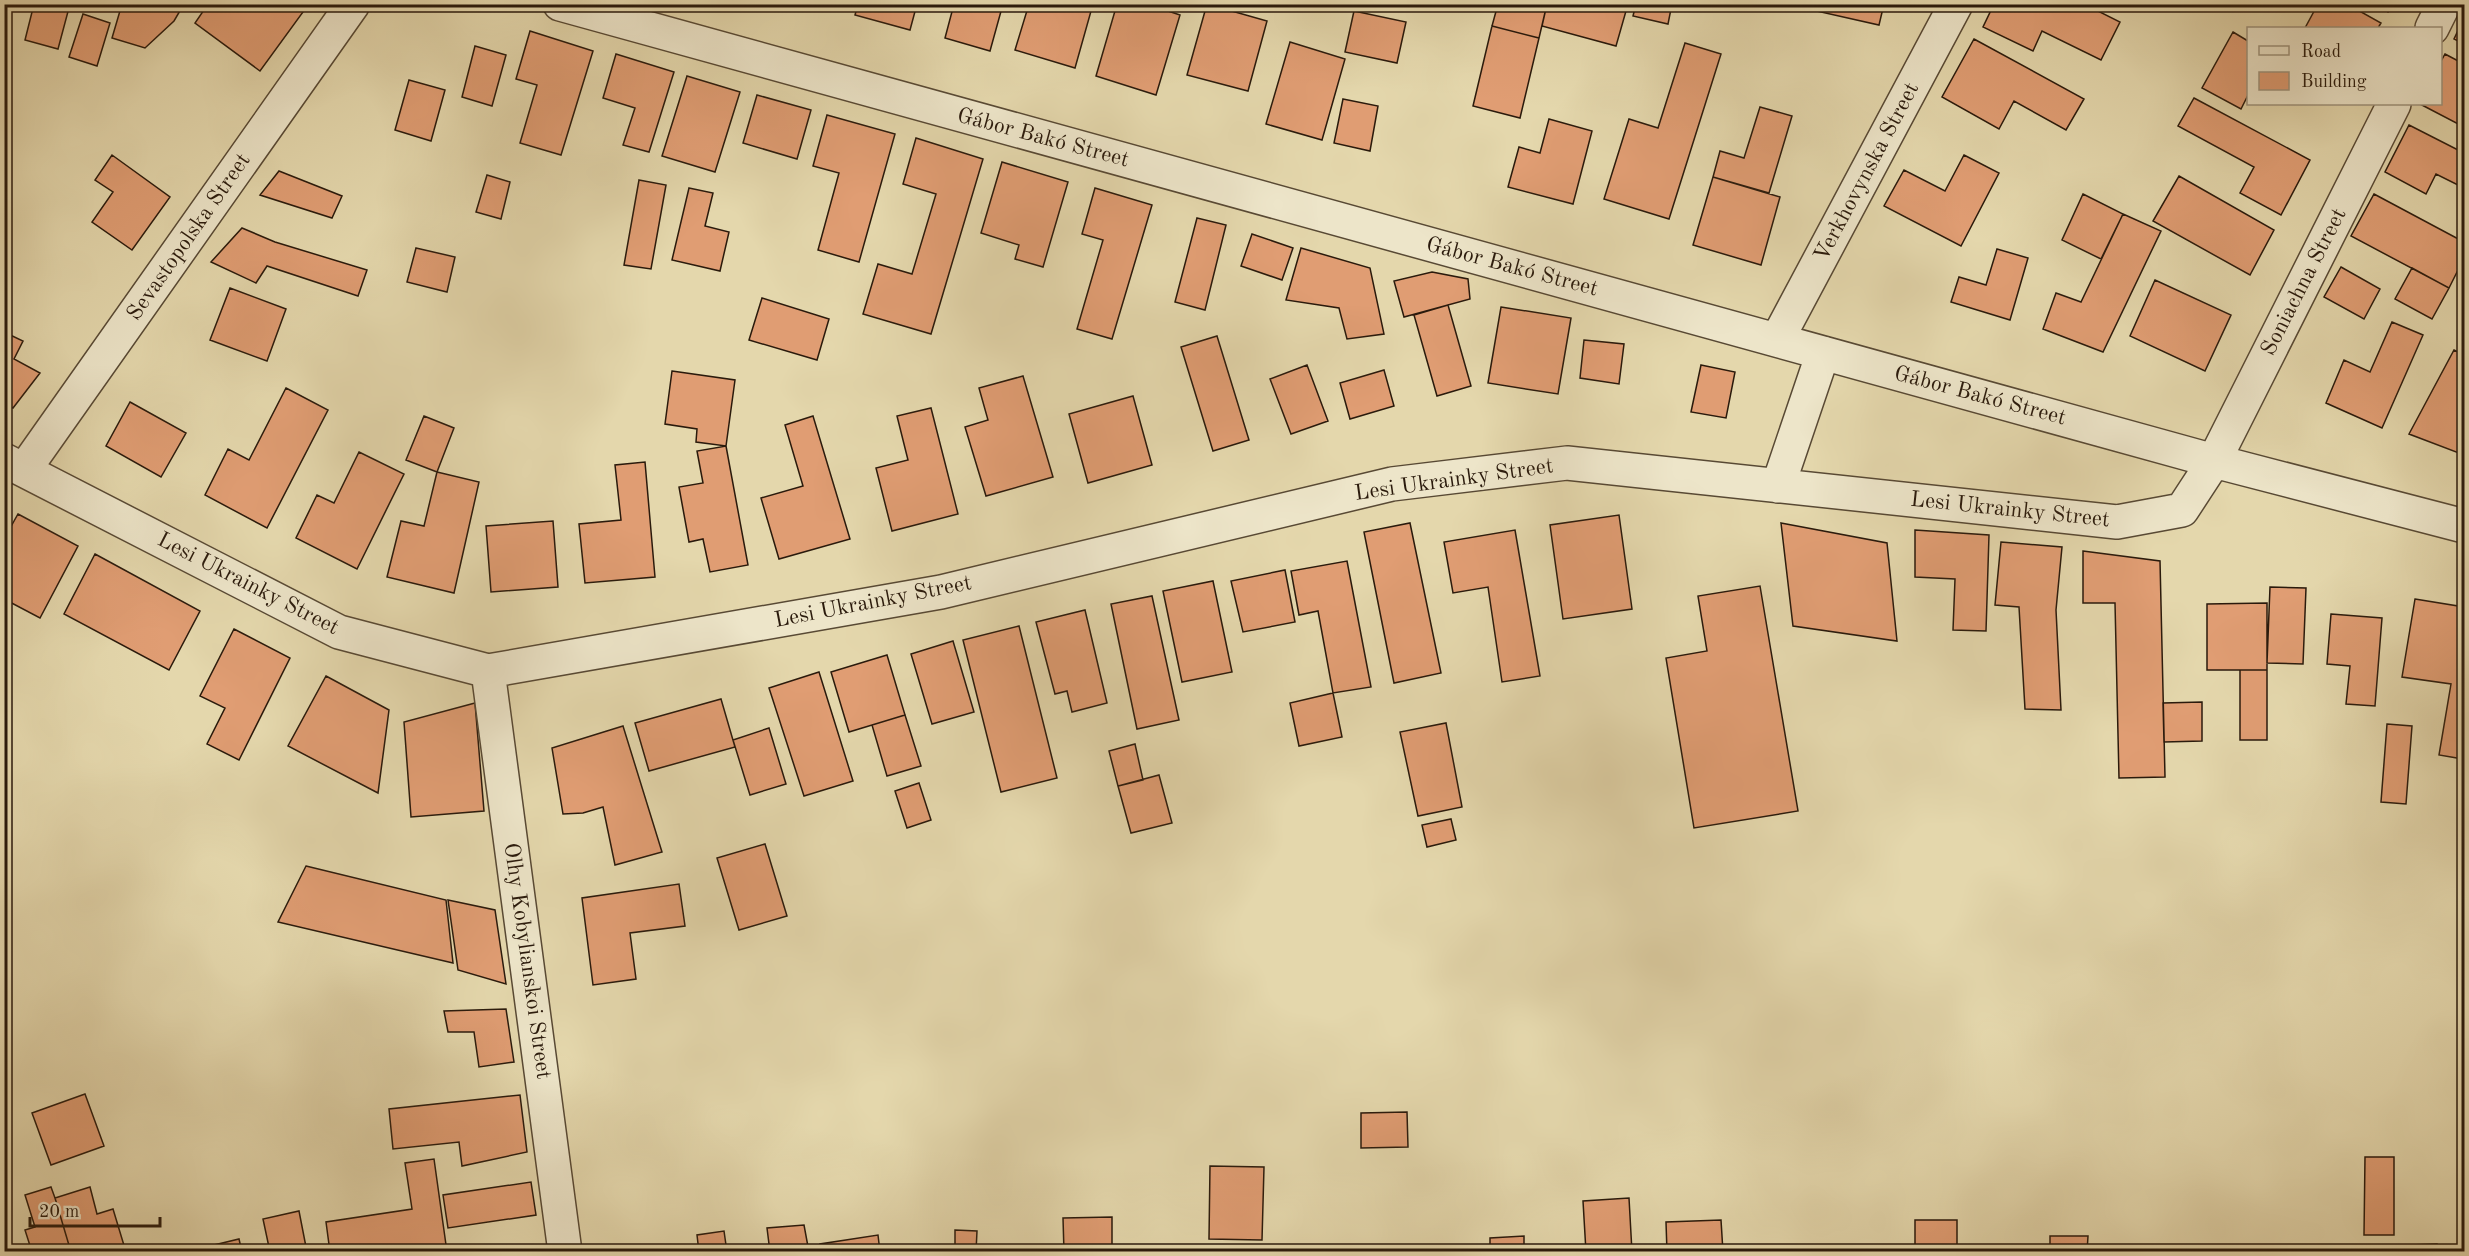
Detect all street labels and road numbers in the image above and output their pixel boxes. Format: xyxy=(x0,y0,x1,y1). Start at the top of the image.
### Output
street label: Verkhovynska Street xyxy=(1811,79,1923,265)
street label: Gábor Bakó Street xyxy=(955,104,1131,172)
street label: Sevastopolska Street xyxy=(123,149,255,325)
street label: Soniachna Street xyxy=(2257,205,2351,359)
street label: Gábor Bakó Street xyxy=(1424,233,1600,301)
street label: Gábor Bakó Street xyxy=(1892,362,2068,430)
street label: Lesi Ukrainky Street xyxy=(1353,455,1555,505)
street label: Lesi Ukrainky Street xyxy=(1909,489,2111,531)
street label: Lesi Ukrainky Street xyxy=(154,529,342,639)
street label: Lesi Ukrainky Street xyxy=(773,572,973,632)
street label: Olhy Kobylianskoi Street xyxy=(500,841,554,1081)

